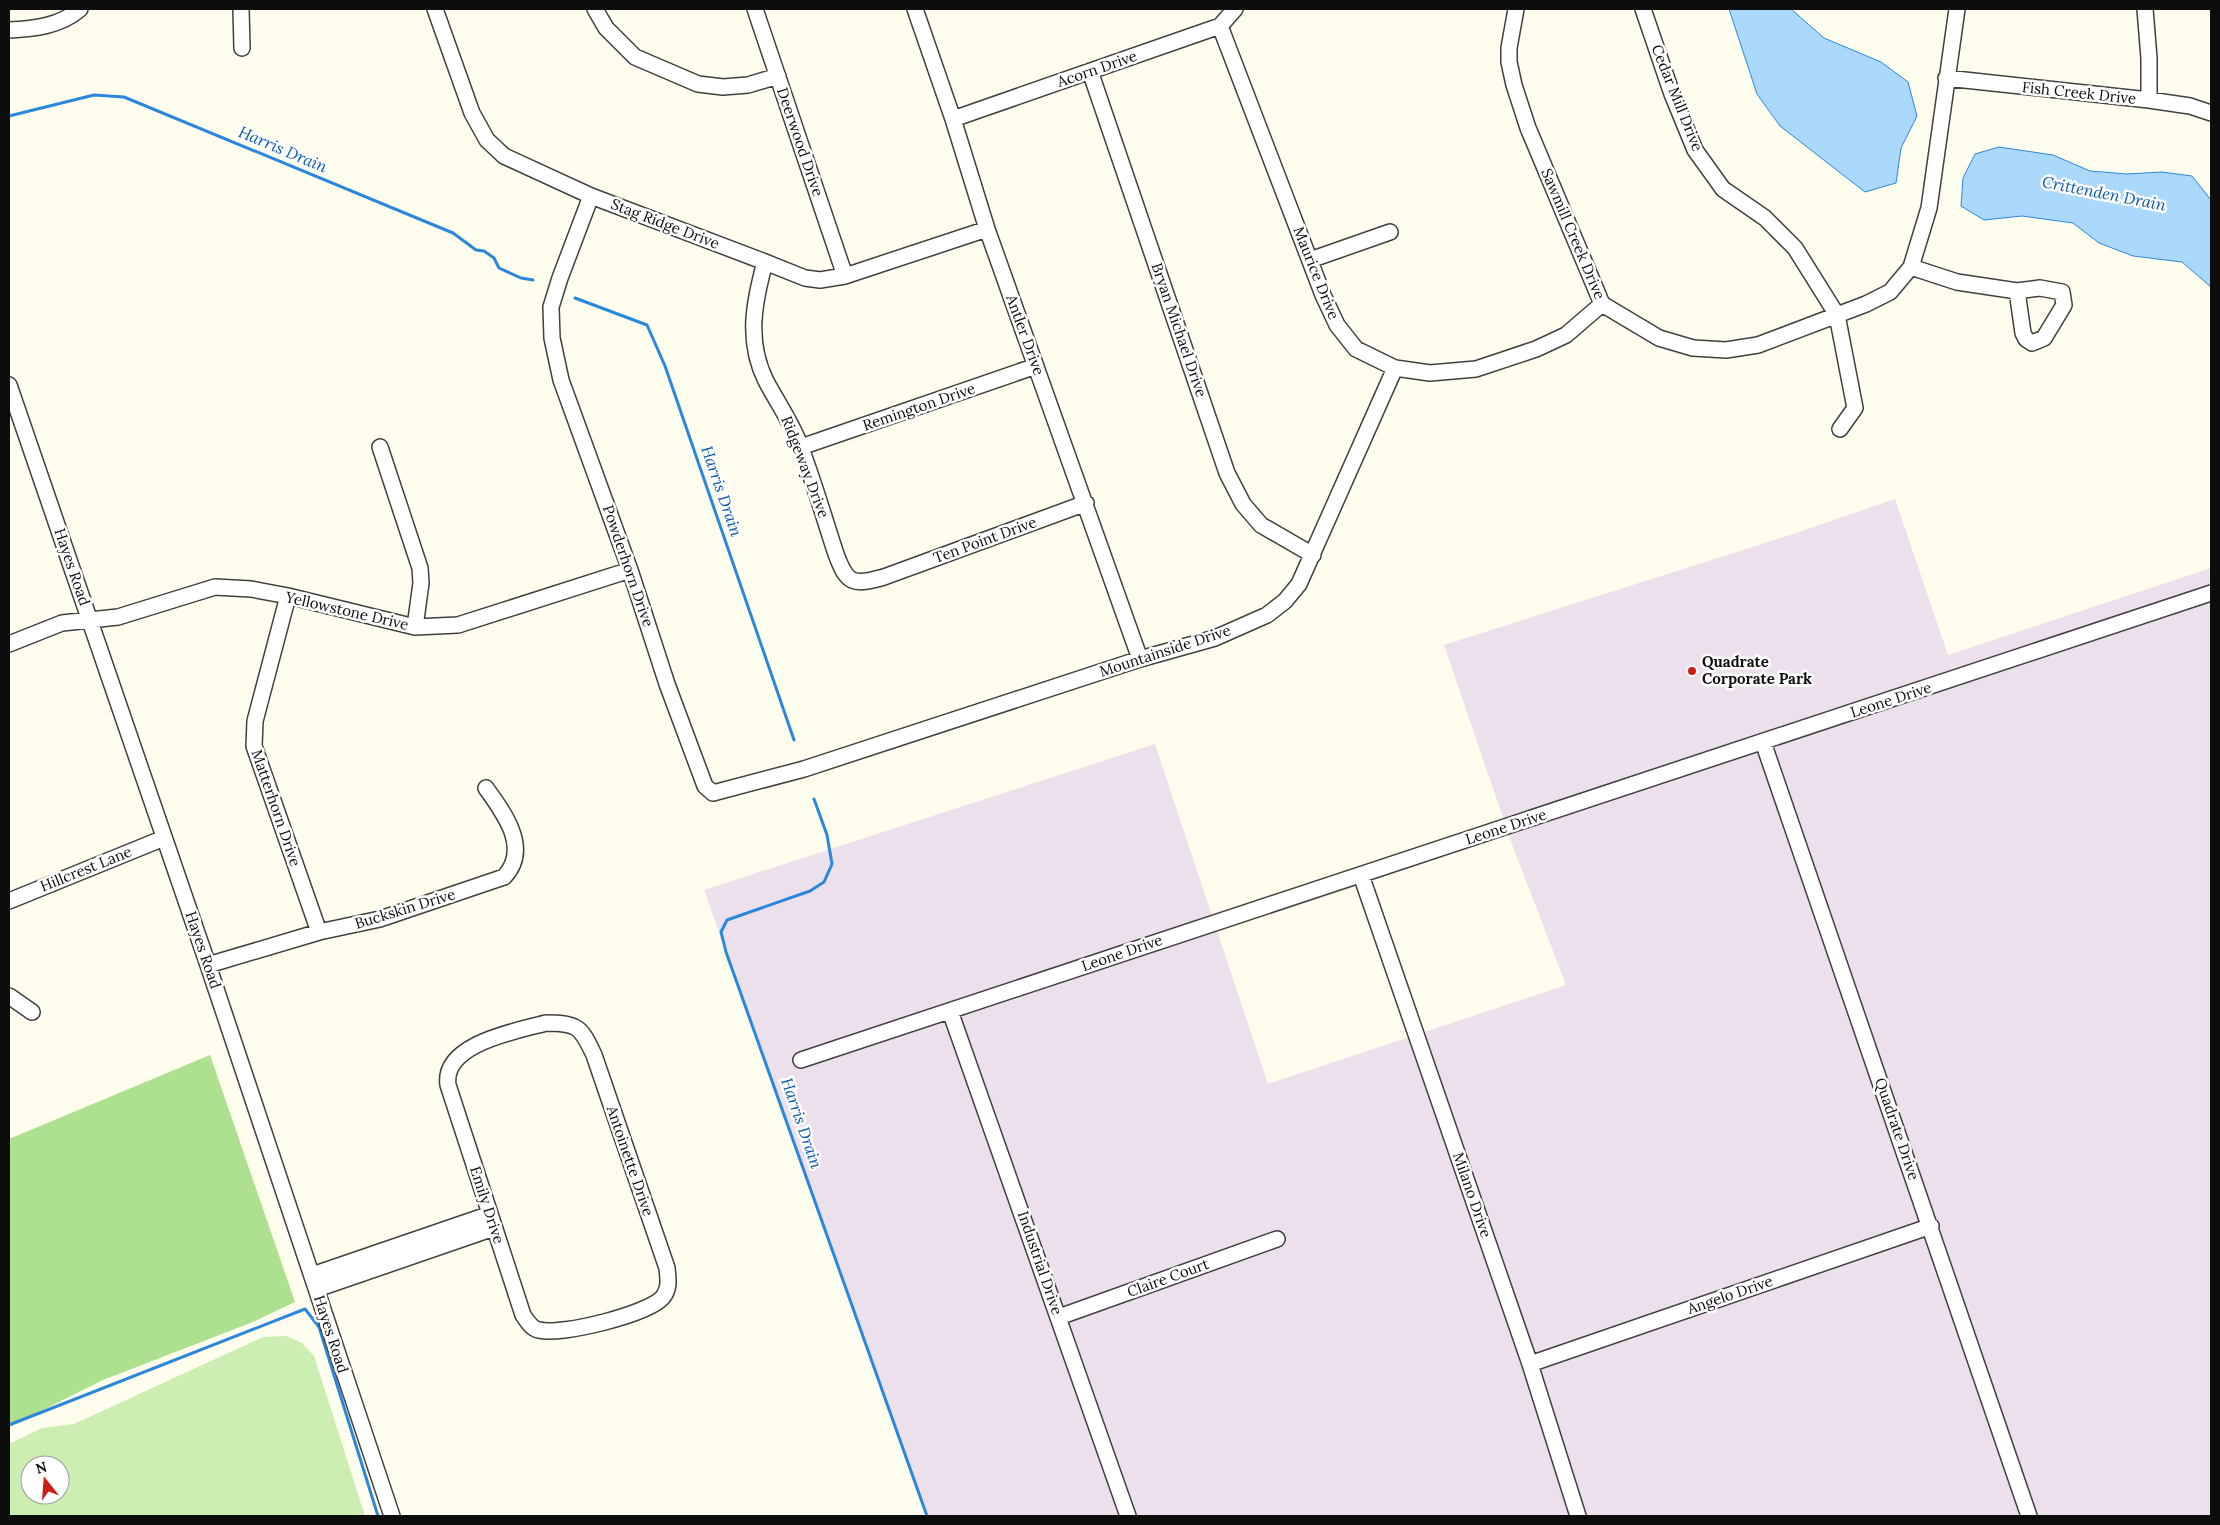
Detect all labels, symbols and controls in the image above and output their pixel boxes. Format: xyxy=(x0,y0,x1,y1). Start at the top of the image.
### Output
street label: Cedar Mill Drive xyxy=(1647,42,1707,154)
street label: Acorn Drive xyxy=(1053,46,1139,91)
street label: Fish Creek Drive xyxy=(2021,77,2137,108)
street label: Deerwood Drive xyxy=(773,85,828,199)
water label: Harris Drain xyxy=(236,121,330,177)
street label: Sawmill Creek Drive xyxy=(1537,165,1610,302)
water label: Crittenden Drain xyxy=(2040,171,2168,215)
street label: Stag Ridge Drive xyxy=(608,194,722,253)
street label: Maurice Drive xyxy=(1289,224,1344,322)
street label: Bryan Michael Drive xyxy=(1148,260,1211,400)
street label: Antler Drive xyxy=(1002,291,1049,378)
street label: Remington Drive xyxy=(860,378,978,435)
street label: Ridgeway Drive xyxy=(777,413,834,521)
water label: Harris Drain xyxy=(697,443,747,539)
street label: Powderhorn Drive xyxy=(599,502,658,629)
street label: Ten Point Drive xyxy=(931,512,1039,567)
street label: Hayes Road xyxy=(50,526,95,608)
street label: Yellowstone Drive xyxy=(283,587,411,634)
street label: Mountainside Drive xyxy=(1097,620,1233,681)
place label: Quadrate Corporate Park xyxy=(1702,652,1812,688)
marker: Quadrate Corporate Park xyxy=(1686,665,1698,677)
street label: Leone Drive xyxy=(1848,677,1934,722)
street label: Matterhorn Drive xyxy=(248,747,305,869)
street label: Leone Drive xyxy=(1463,804,1549,849)
street label: Hillcrest Lane xyxy=(37,842,134,896)
street label: Buckskin Drive xyxy=(352,884,457,933)
street label: Hayes Road xyxy=(181,909,226,991)
street label: Leone Drive xyxy=(1079,930,1165,975)
water label: Harris Drain xyxy=(777,1075,827,1171)
street label: Quadrate Drive xyxy=(1871,1075,1924,1183)
street label: Antoinette Drive xyxy=(602,1102,658,1219)
street label: Milano Drive xyxy=(1449,1150,1496,1240)
street label: Emily Drive xyxy=(466,1164,509,1246)
street label: Industrial Drive xyxy=(1014,1208,1067,1317)
street label: Claire Court xyxy=(1124,1254,1211,1301)
street label: Angelo Drive xyxy=(1684,1271,1775,1318)
street label: Hayes Road xyxy=(310,1293,353,1375)
north arrow xyxy=(20,1455,70,1505)
text: N xyxy=(33,1457,49,1478)

